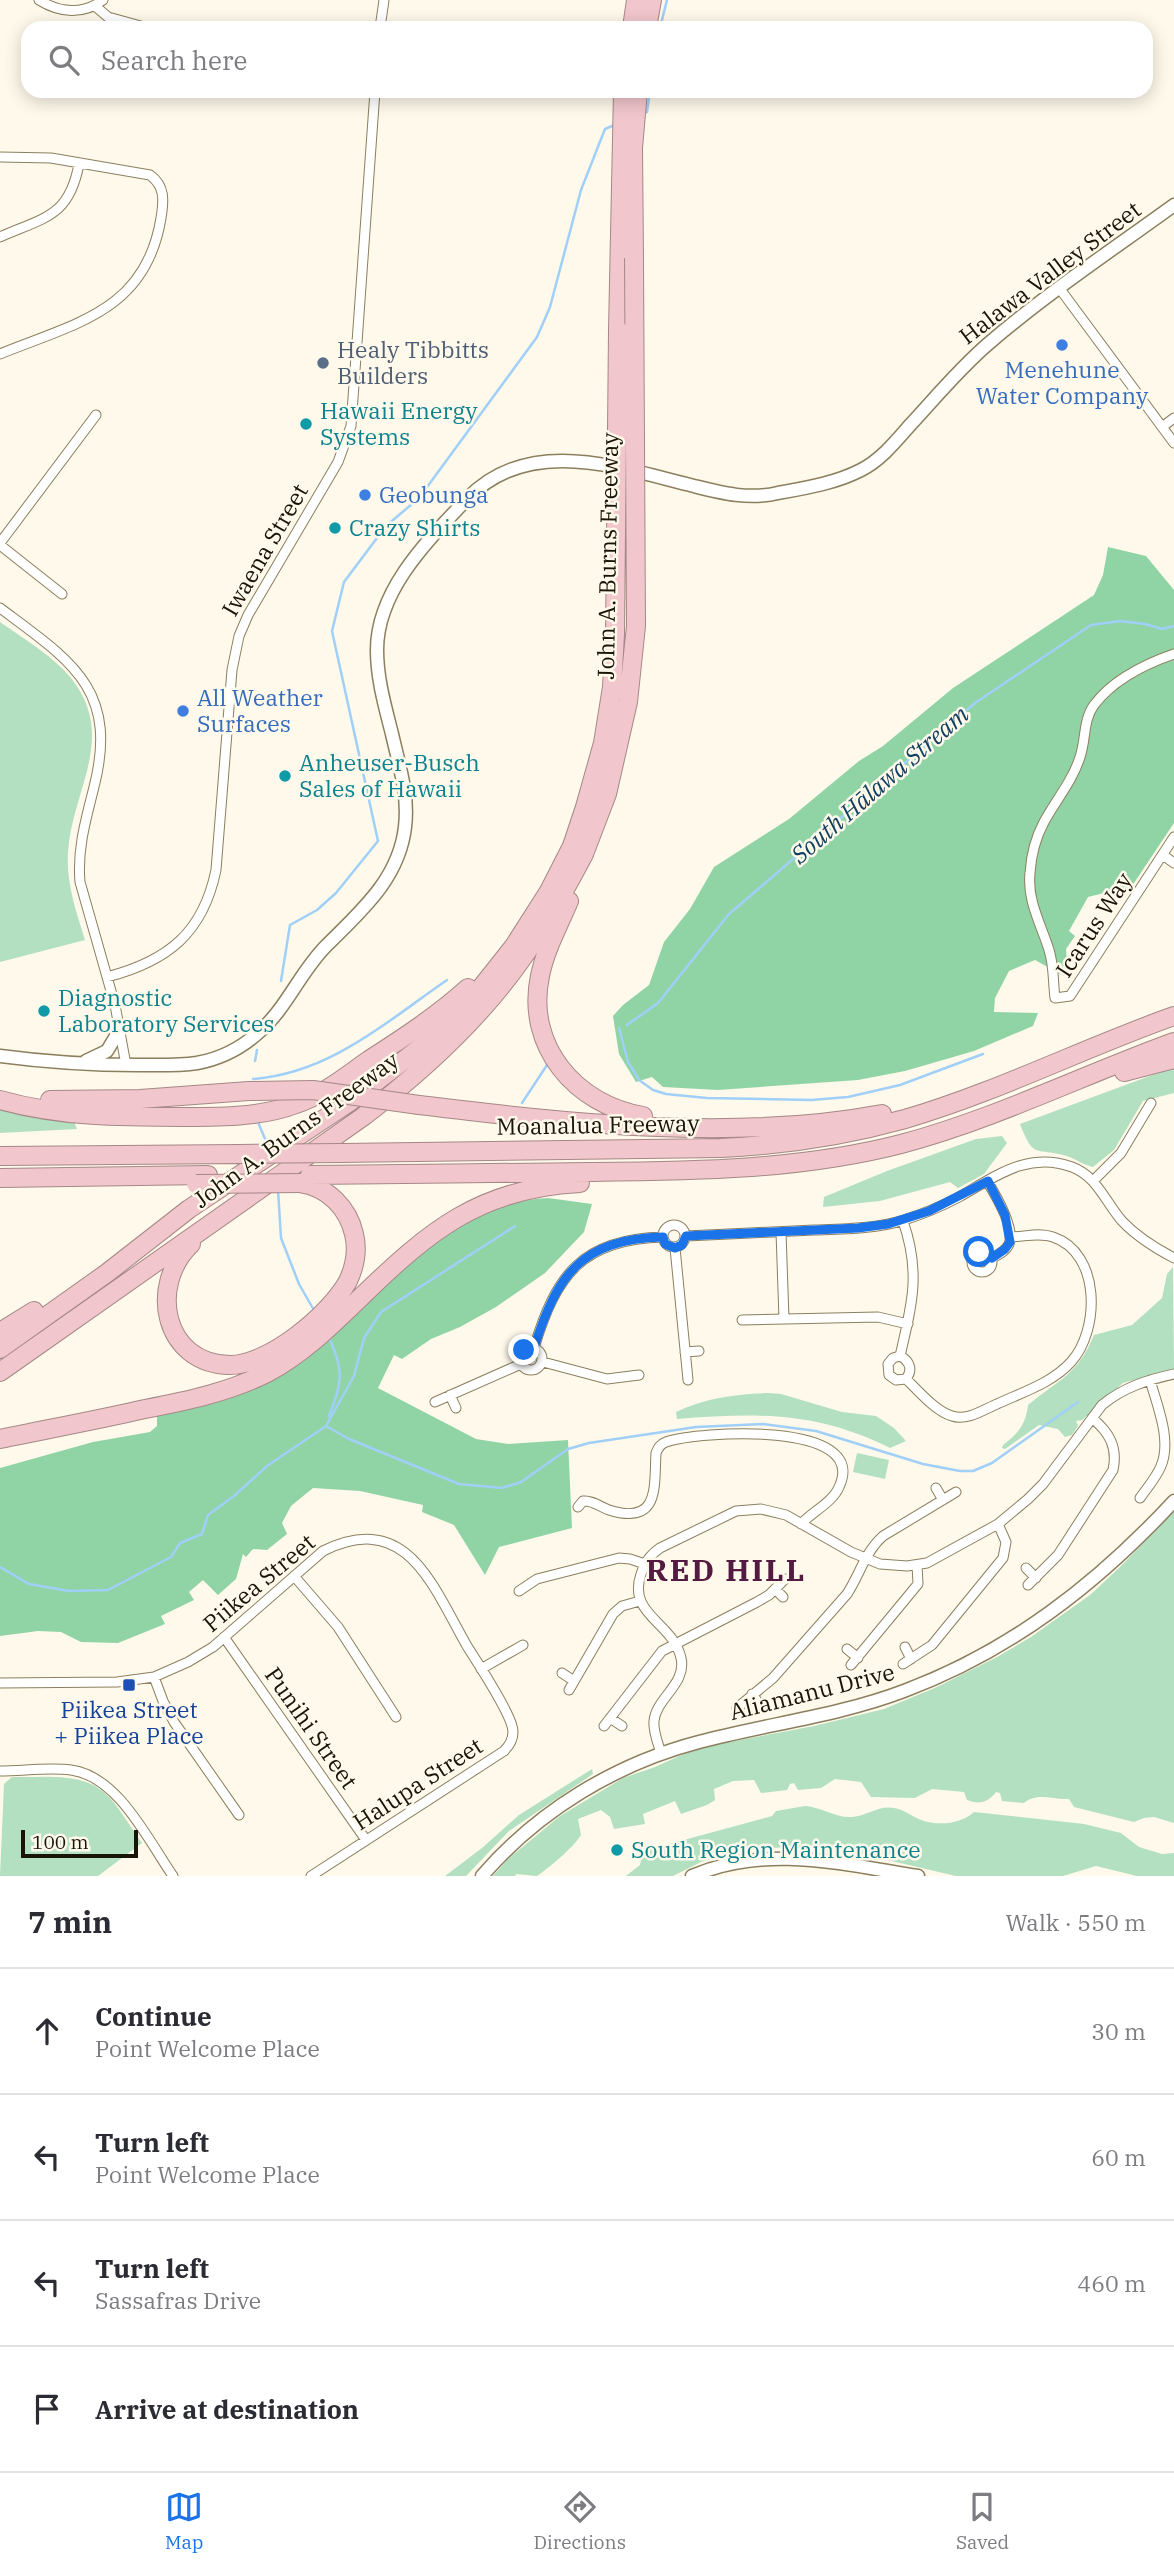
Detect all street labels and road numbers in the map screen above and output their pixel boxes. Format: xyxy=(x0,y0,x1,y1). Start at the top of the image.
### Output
street label: Halawa Valley Street xyxy=(952,194,1146,350)
street label: John A. Burns Freeway xyxy=(590,431,624,680)
street label: Iwaena Street xyxy=(214,478,314,621)
street label: Icarus Way xyxy=(1048,866,1139,983)
street label: John A. Burns Freeway xyxy=(187,1044,405,1214)
street label: Moanalua Freeway xyxy=(496,1107,700,1141)
street label: Piikea Street xyxy=(196,1527,320,1638)
street label: Aliamanu Drive xyxy=(726,1656,897,1726)
street label: Punihi Street xyxy=(259,1661,365,1794)
street label: Halupa Street xyxy=(347,1730,488,1836)

